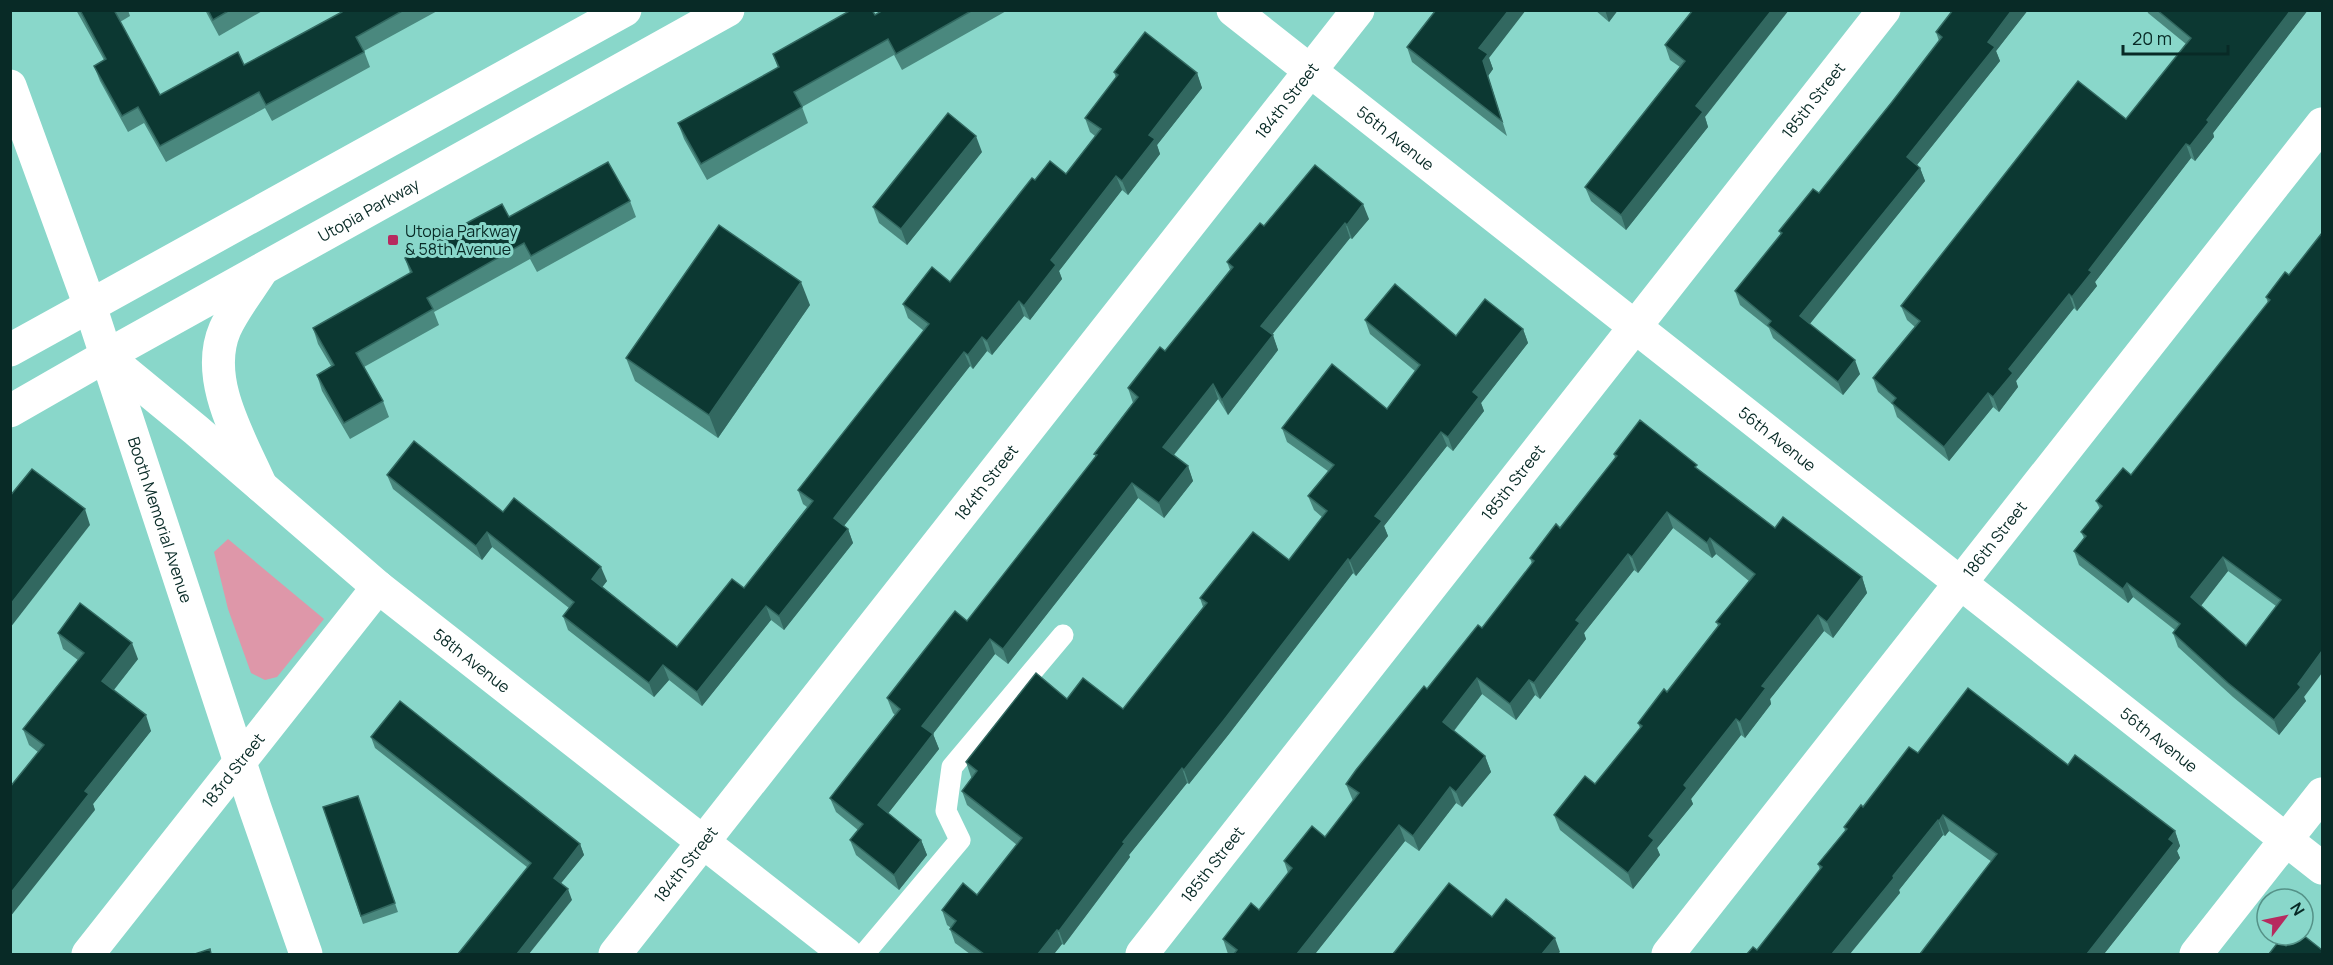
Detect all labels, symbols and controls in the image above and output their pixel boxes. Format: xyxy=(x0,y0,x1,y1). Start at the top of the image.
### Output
scale bar xyxy=(2123,18,2228,56)
text: 20 m xyxy=(2132,26,2172,50)
street label: 184th Street xyxy=(1250,58,1324,143)
street label: 185th Street xyxy=(1776,58,1850,143)
street label: 56th Avenue xyxy=(1352,101,1439,176)
street label: Utopia Parkway xyxy=(314,173,424,247)
place label: Utopia Parkway & 58th Avenue xyxy=(405,220,518,260)
marker: Utopia Parkway & 58th Avenue xyxy=(386,233,400,247)
street label: 56th Avenue xyxy=(1734,401,1821,476)
street label: Booth Memorial Avenue xyxy=(123,434,198,606)
street label: 184th Street xyxy=(949,440,1023,525)
street label: 185th Street xyxy=(1476,440,1550,525)
street label: 186th Street xyxy=(1958,496,2032,582)
street label: 58th Avenue xyxy=(429,623,515,698)
street label: 56th Avenue xyxy=(2116,702,2202,777)
street label: 183rd Street xyxy=(197,728,270,812)
street label: 184th Street xyxy=(649,822,722,907)
street label: 185th Street xyxy=(1176,822,1249,907)
north arrow xyxy=(2255,887,2315,947)
text: N xyxy=(2285,898,2310,920)

